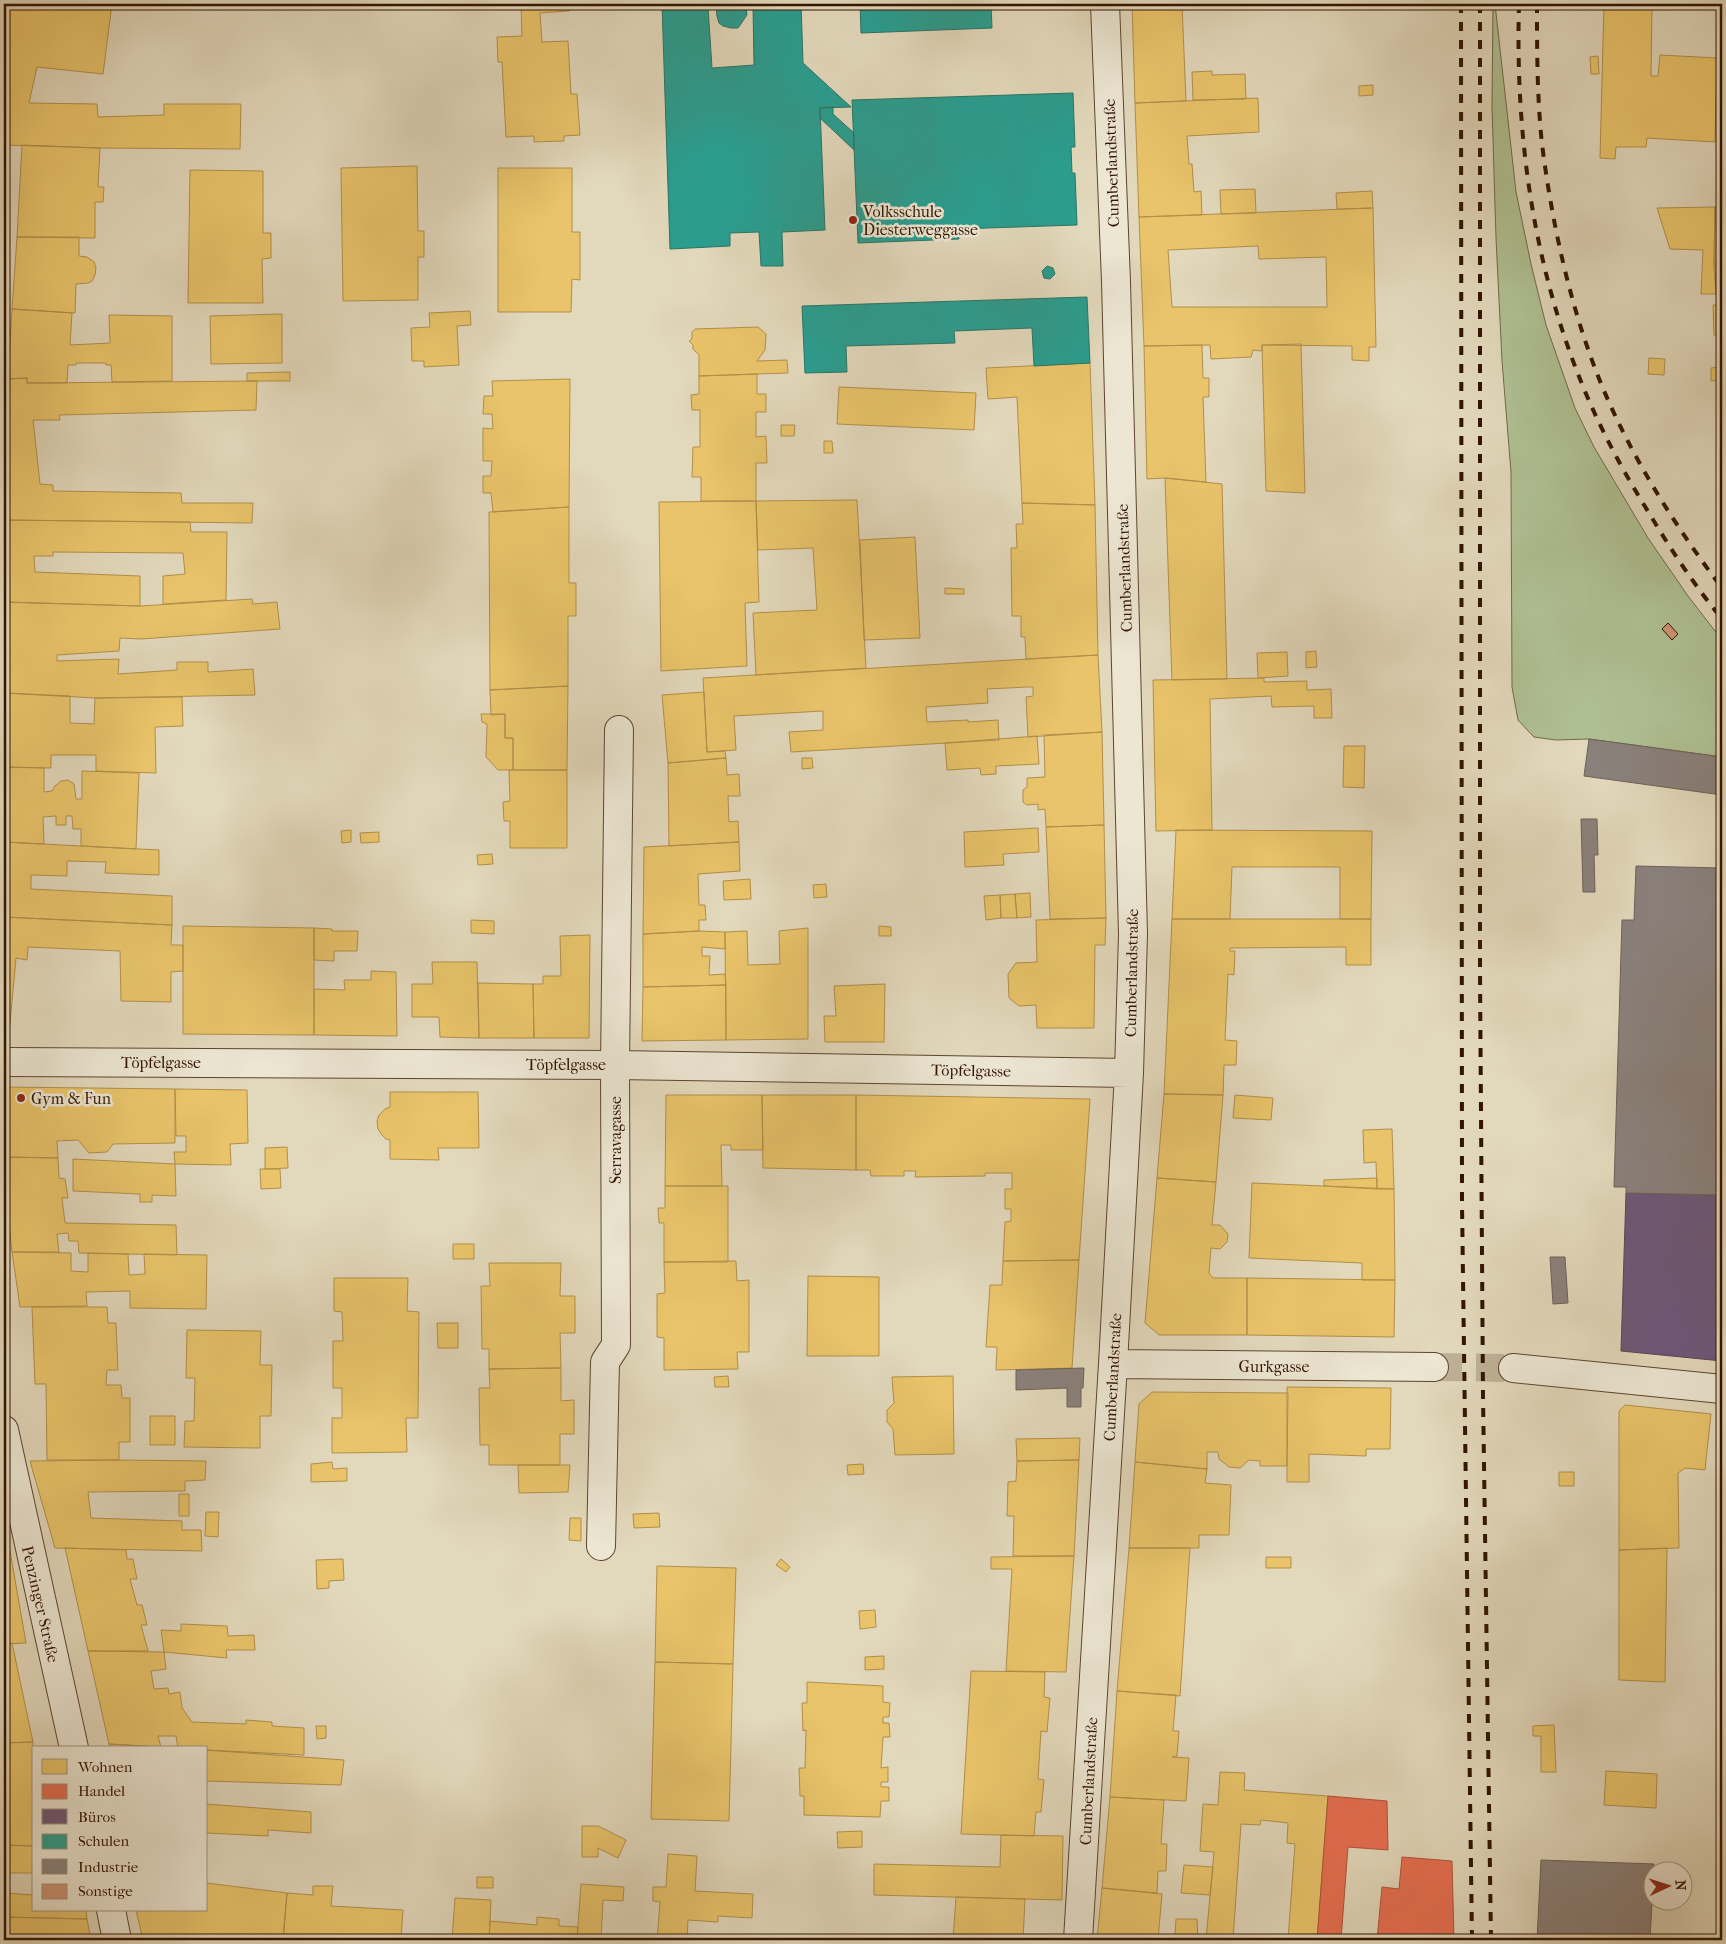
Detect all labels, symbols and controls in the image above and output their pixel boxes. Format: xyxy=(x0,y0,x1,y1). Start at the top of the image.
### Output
street label: Cumberlandstraße xyxy=(1100,98,1123,227)
place label: Volksschule Diesterweggasse xyxy=(862,202,978,239)
marker: Volksschule Diesterweggasse xyxy=(847,214,859,226)
street label: Cumberlandstraße xyxy=(1113,503,1136,632)
street label: Cumberlandstraße xyxy=(1121,909,1142,1037)
street label: Töpfelgasse xyxy=(121,1053,201,1072)
street label: Töpfelgasse xyxy=(526,1055,606,1074)
street label: Töpfelgasse xyxy=(931,1060,1011,1081)
place label: Gym & Fun xyxy=(31,1089,112,1108)
marker: Gym & Fun xyxy=(15,1092,27,1104)
street label: Serravagasse xyxy=(606,1096,625,1184)
street label: Cumberlandstraße xyxy=(1100,1312,1125,1442)
street label: Gurkgasse xyxy=(1239,1357,1310,1376)
street label: Penzinger Straße xyxy=(18,1544,63,1664)
street label: Cumberlandstraße xyxy=(1076,1716,1101,1846)
legend xyxy=(32,1746,208,1912)
text: Wohnen xyxy=(77,1758,133,1776)
text: Handel xyxy=(78,1782,125,1800)
text: Büros xyxy=(78,1808,116,1826)
text: Schulen xyxy=(78,1832,129,1850)
text: Industrie xyxy=(78,1858,139,1876)
north arrow xyxy=(1644,1862,1694,1912)
text: N xyxy=(1672,1879,1689,1891)
text: Sonstige xyxy=(78,1882,133,1900)

